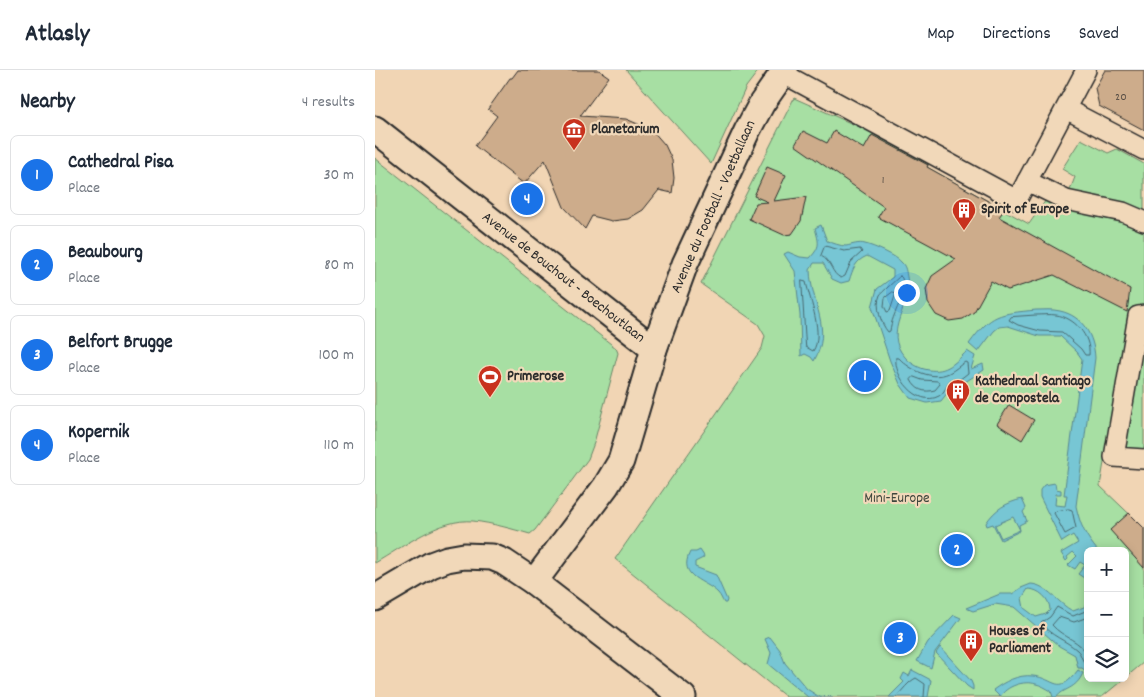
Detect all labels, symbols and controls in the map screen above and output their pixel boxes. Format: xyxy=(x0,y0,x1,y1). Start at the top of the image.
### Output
text: Atlasly xyxy=(25,18,89,52)
text: Map xyxy=(927,22,954,47)
text: Directions xyxy=(982,22,1051,47)
text: Saved xyxy=(1079,22,1119,47)
text: Nearby xyxy=(20,88,75,118)
house number: 20 xyxy=(1115,89,1127,106)
text: 4 results xyxy=(302,91,355,114)
museum icon: Planetarium xyxy=(561,117,587,151)
street label: Avenue du Football - Voetballaan xyxy=(666,117,762,297)
place label: Planetarium xyxy=(591,119,660,141)
text: Cathedral Pisa xyxy=(68,150,173,177)
text: 1 xyxy=(35,164,39,187)
text: 30 m xyxy=(324,164,354,187)
house number: 1 xyxy=(882,172,884,189)
text: Place xyxy=(68,177,100,200)
pin: 4 xyxy=(511,180,543,218)
building icon: Spirit of Europe xyxy=(951,197,977,231)
place label: Spirit of Europe xyxy=(981,199,1069,221)
street label: Avenue de Bouchout - Boechoutlaan xyxy=(477,207,649,349)
text: Beaubourg xyxy=(68,240,143,267)
text: 2 xyxy=(34,254,41,277)
text: 80 m xyxy=(324,254,354,277)
text: Place xyxy=(68,267,100,290)
your location xyxy=(894,280,920,306)
text: Belfort Brugge xyxy=(68,330,173,357)
text: 3 xyxy=(33,344,41,367)
text: 100 m xyxy=(318,344,354,367)
text: Place xyxy=(68,357,100,380)
pin: 1 xyxy=(849,357,881,395)
sports icon: Primerose xyxy=(477,364,503,398)
place label: Primerose xyxy=(507,366,565,388)
place label: Kathedraal Santiago de Compostela xyxy=(975,371,1091,410)
building icon: Kathedraal Santiago de Compostela xyxy=(945,378,971,412)
text: Kopernik xyxy=(68,420,129,447)
text: 4 xyxy=(34,434,40,457)
text: 110 m xyxy=(324,434,354,457)
text: Place xyxy=(68,447,100,470)
park label: Mini-Europe xyxy=(864,488,930,510)
pin: 2 xyxy=(941,531,973,569)
map controls xyxy=(1084,547,1129,682)
button: + xyxy=(1084,547,1129,592)
button: − xyxy=(1084,592,1129,637)
pin: 3 xyxy=(884,619,916,657)
place label: Houses of Parliament xyxy=(989,621,1052,660)
building icon: Houses of Parliament xyxy=(958,628,984,662)
button: layers xyxy=(1084,637,1129,682)

